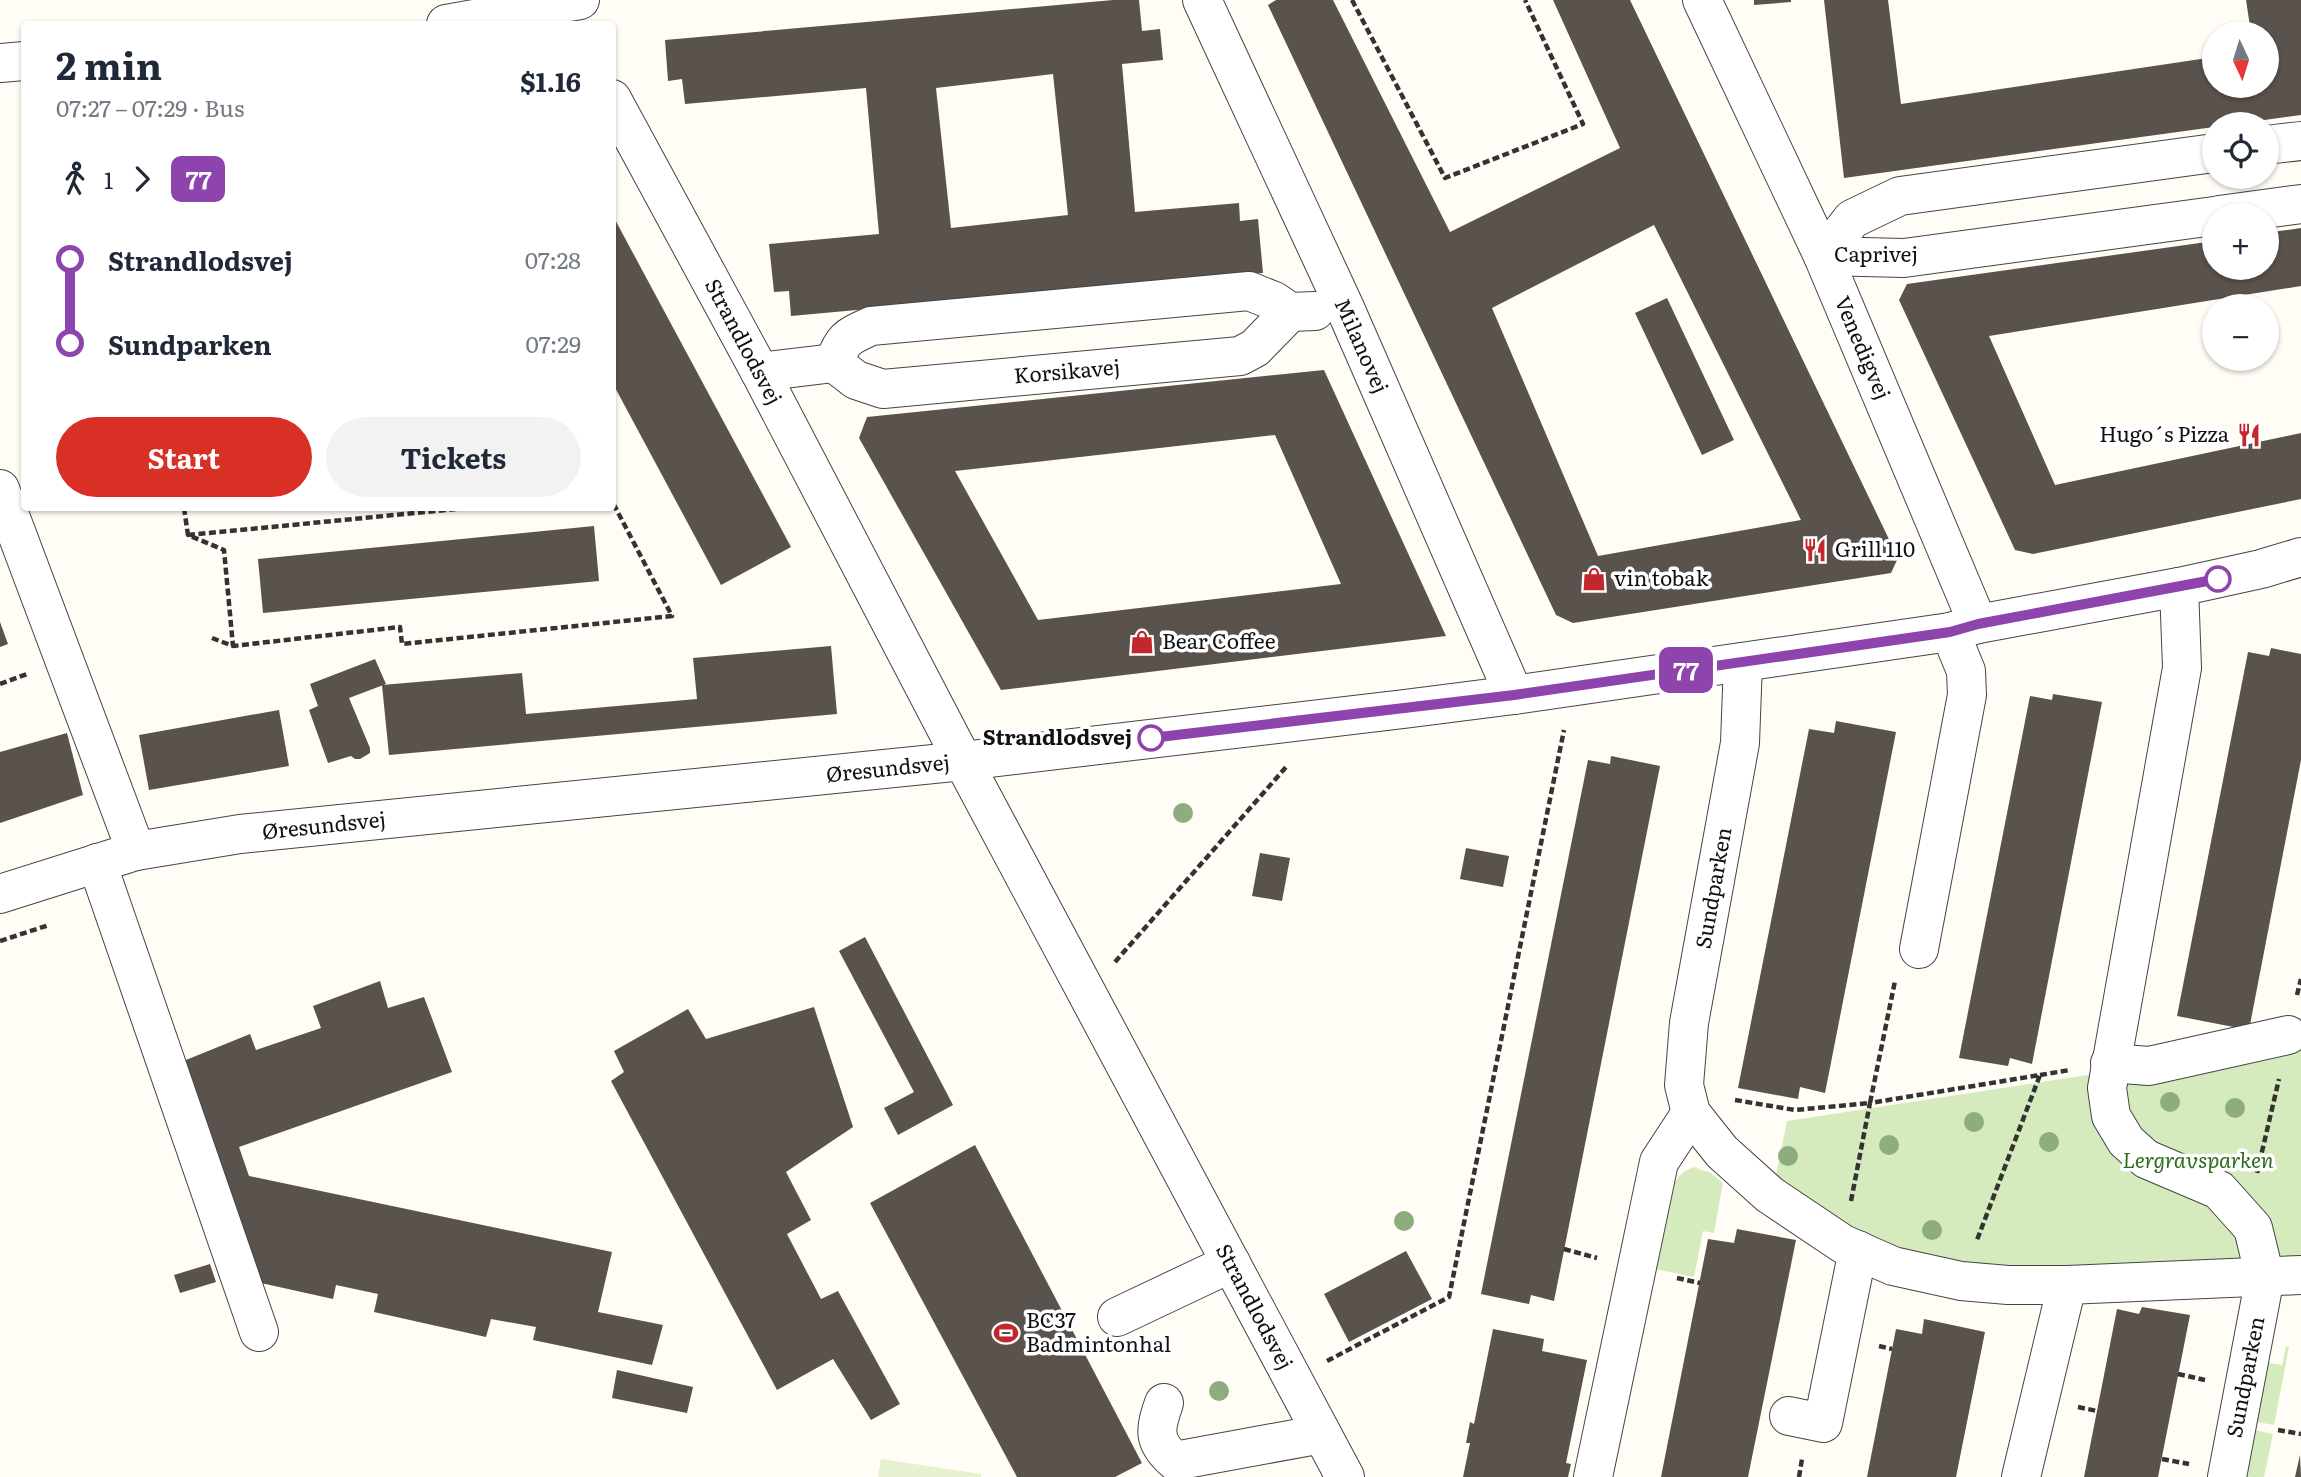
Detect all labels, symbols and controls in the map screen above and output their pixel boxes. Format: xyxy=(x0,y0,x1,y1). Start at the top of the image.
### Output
north arrow xyxy=(2202,21,2278,98)
map controls xyxy=(2202,21,2279,371)
text: 2 min xyxy=(56,35,162,92)
text: $1.16 xyxy=(520,61,581,100)
text: 07:27 – 07:29 · Bus xyxy=(56,90,244,124)
button: locate xyxy=(2202,112,2279,189)
icon: walk xyxy=(56,160,94,198)
icon: forward xyxy=(123,160,161,198)
text: 77 xyxy=(185,161,211,196)
text: 1 xyxy=(104,162,113,196)
button: + xyxy=(2202,203,2279,280)
street label: Caprivej xyxy=(1834,237,1918,268)
text: Strandlodsvej xyxy=(108,240,293,279)
text: 07:28 xyxy=(525,242,581,276)
street label: Strandlodsvej xyxy=(699,272,791,409)
street label: Venedigvej xyxy=(1829,291,1900,404)
street label: Milanovej xyxy=(1329,293,1398,397)
button: − xyxy=(2202,294,2279,371)
text: Sundparken xyxy=(108,324,272,363)
text: 07:29 xyxy=(525,326,581,360)
street label: Korsikavej xyxy=(1012,349,1121,390)
button: Start xyxy=(56,417,312,497)
button: Tickets xyxy=(326,417,581,497)
place label: Hugo´s Pizza xyxy=(2099,417,2230,448)
restaurant icon: Hugo´s Pizza xyxy=(2235,421,2263,449)
place label: Grill 110 xyxy=(1835,532,1915,563)
restaurant icon: Grill 110 xyxy=(1801,536,1829,564)
place label: vin tobak xyxy=(1614,561,1709,592)
shop icon: vin tobak xyxy=(1580,565,1608,593)
unlabelled marker xyxy=(2205,566,2231,592)
place label: Bear Coffee xyxy=(1162,624,1276,655)
shop icon: Bear Coffee xyxy=(1128,628,1156,656)
line badge: 77 xyxy=(1654,647,1718,693)
text: 77 xyxy=(1673,652,1699,687)
place label: Strandlodsvej xyxy=(983,720,1132,751)
marker: Strandlodsvej xyxy=(1138,725,1164,751)
street label: Øresundsvej xyxy=(824,745,951,788)
street label: Øresundsvej xyxy=(260,802,387,845)
street label: Sundparken xyxy=(1686,824,1737,951)
park label: Lergravsparken xyxy=(2123,1143,2274,1174)
street label: Strandlodsvej xyxy=(1210,1237,1302,1374)
place label: BC37 Badmintonhal xyxy=(1026,1303,1171,1358)
street label: Sundparken xyxy=(2217,1313,2271,1440)
sports icon: BC37 Badmintonhal xyxy=(992,1319,1020,1347)

